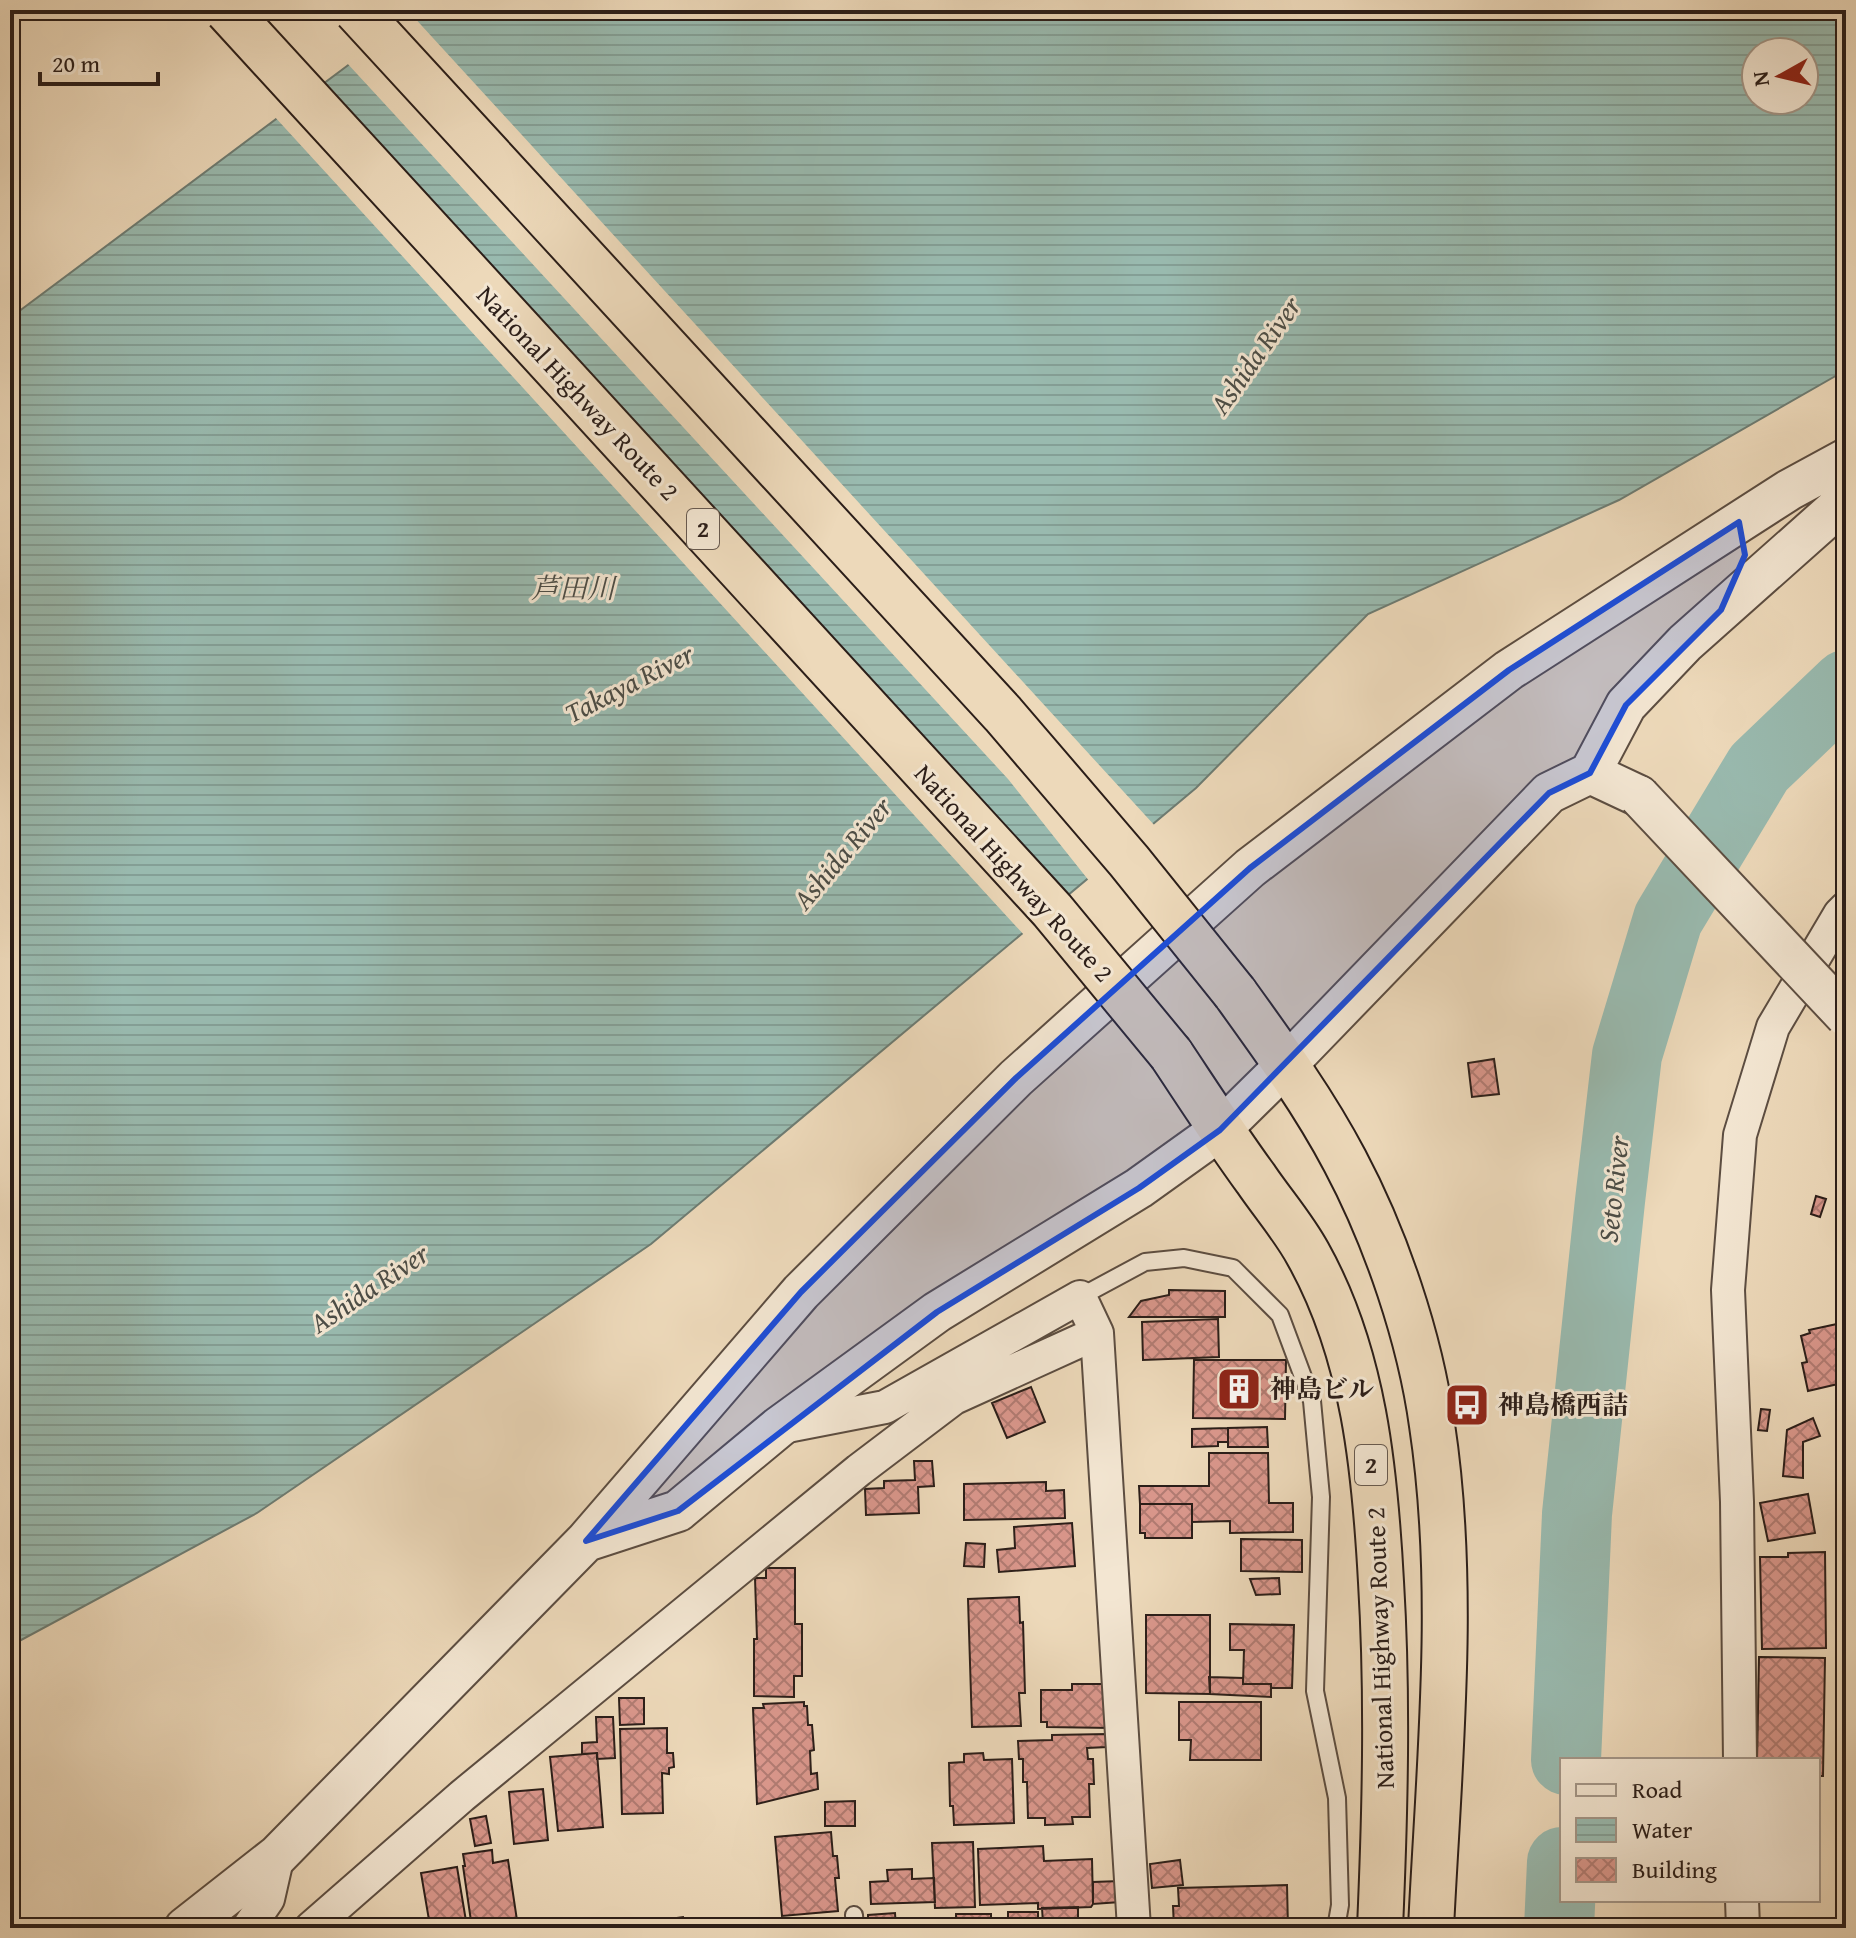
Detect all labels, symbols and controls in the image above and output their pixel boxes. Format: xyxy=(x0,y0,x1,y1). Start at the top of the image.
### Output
scale bar xyxy=(40,36,158,86)
north arrow xyxy=(1740,36,1820,116)
text: 20 m xyxy=(52,46,100,81)
text: N xyxy=(1743,69,1777,88)
street label: National Highway Route 2 xyxy=(468,276,689,509)
water label: Ashida River xyxy=(1198,286,1311,423)
road number: 2 xyxy=(687,509,719,549)
water label: 芦田川 xyxy=(531,567,618,608)
water label: Takaya River xyxy=(557,632,702,733)
street label: National Highway Route 2 xyxy=(906,755,1123,990)
water label: Ashida River xyxy=(782,786,902,919)
water label: Seto River xyxy=(1587,1132,1639,1244)
water label: Ashida River xyxy=(300,1232,438,1343)
building icon: 神島ビル xyxy=(1215,1365,1263,1413)
place label: 神島ビル xyxy=(1270,1369,1374,1408)
bus stop icon: 神島橋西詰 xyxy=(1443,1381,1491,1429)
place label: 神島橋西詰 xyxy=(1498,1385,1628,1424)
road number: 2 xyxy=(1355,1445,1387,1485)
street label: National Highway Route 2 xyxy=(1355,1506,1404,1790)
legend xyxy=(1560,1758,1820,1902)
text: Road xyxy=(1632,1772,1682,1807)
text: Water xyxy=(1632,1812,1693,1847)
text: Building xyxy=(1632,1852,1717,1887)

